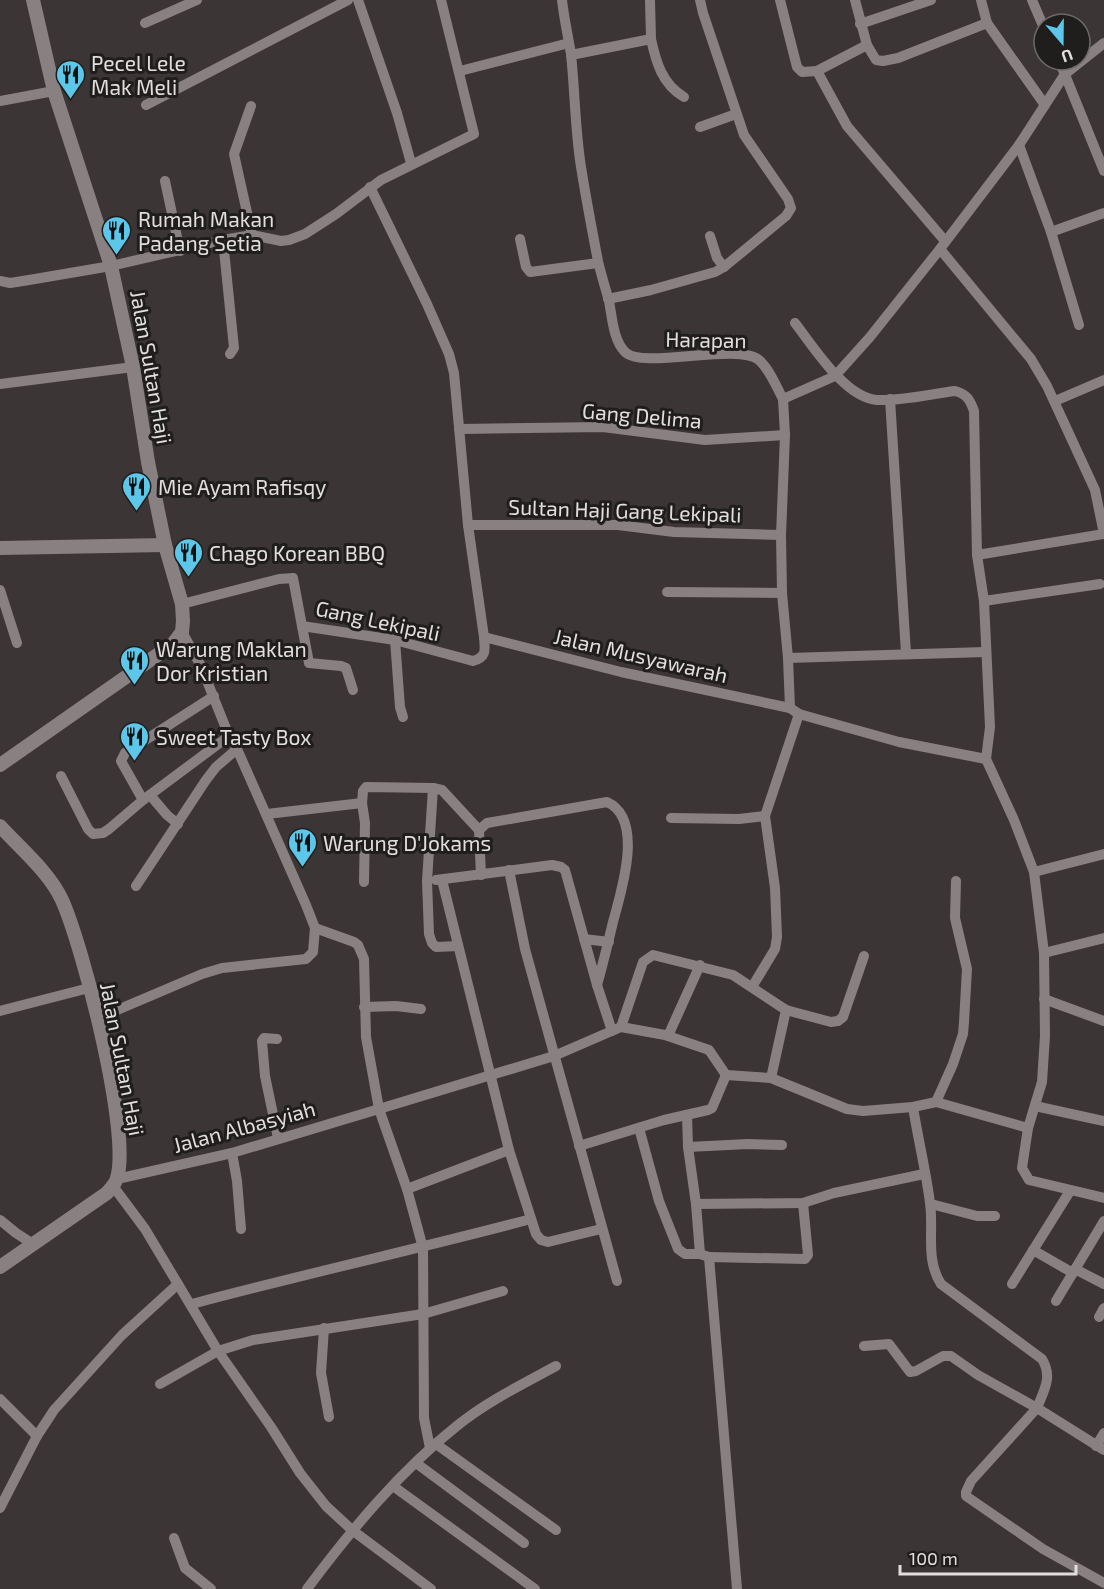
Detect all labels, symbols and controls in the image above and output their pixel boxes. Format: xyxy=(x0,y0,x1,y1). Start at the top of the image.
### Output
north arrow xyxy=(1032,12,1092,72)
text: U xyxy=(1059,46,1076,67)
place label: Pecel Lele Mak Meli xyxy=(91,50,186,99)
restaurant icon: Pecel Lele Mak Meli xyxy=(54,58,86,100)
place label: Rumah Makan Padang Setia xyxy=(138,206,274,255)
restaurant icon: Rumah Makan Padang Setia xyxy=(101,214,133,256)
street label: Jalan Sultan Haji xyxy=(125,288,178,446)
street label: Harapan xyxy=(665,326,747,352)
street label: Gang Delima xyxy=(581,397,703,433)
restaurant icon: Mie Ayam Rafisqy xyxy=(121,470,153,512)
place label: Mie Ayam Rafisqy xyxy=(158,474,326,499)
street label: Sultan Haji Gang Lekipali xyxy=(508,493,742,528)
restaurant icon: Chago Korean BBQ xyxy=(172,536,204,578)
place label: Chago Korean BBQ xyxy=(209,540,385,566)
street label: Gang Lekipali xyxy=(314,595,442,645)
street label: Jalan Musyawarah xyxy=(552,623,730,687)
place label: Warung Maklan Dor Kristian xyxy=(156,636,307,685)
restaurant icon: Warung Maklan Dor Kristian xyxy=(119,644,151,686)
restaurant icon: Sweet Tasty Box xyxy=(119,720,151,762)
place label: Sweet Tasty Box xyxy=(156,724,311,749)
restaurant icon: Warung D'Jokams xyxy=(286,826,318,868)
place label: Warung D'Jokams xyxy=(323,830,491,855)
street label: Jalan Sultan Haji xyxy=(95,980,150,1138)
street label: Jalan Albasyiah xyxy=(170,1095,318,1157)
scale bar xyxy=(900,1538,1076,1576)
text: 100 m xyxy=(909,1547,958,1569)

